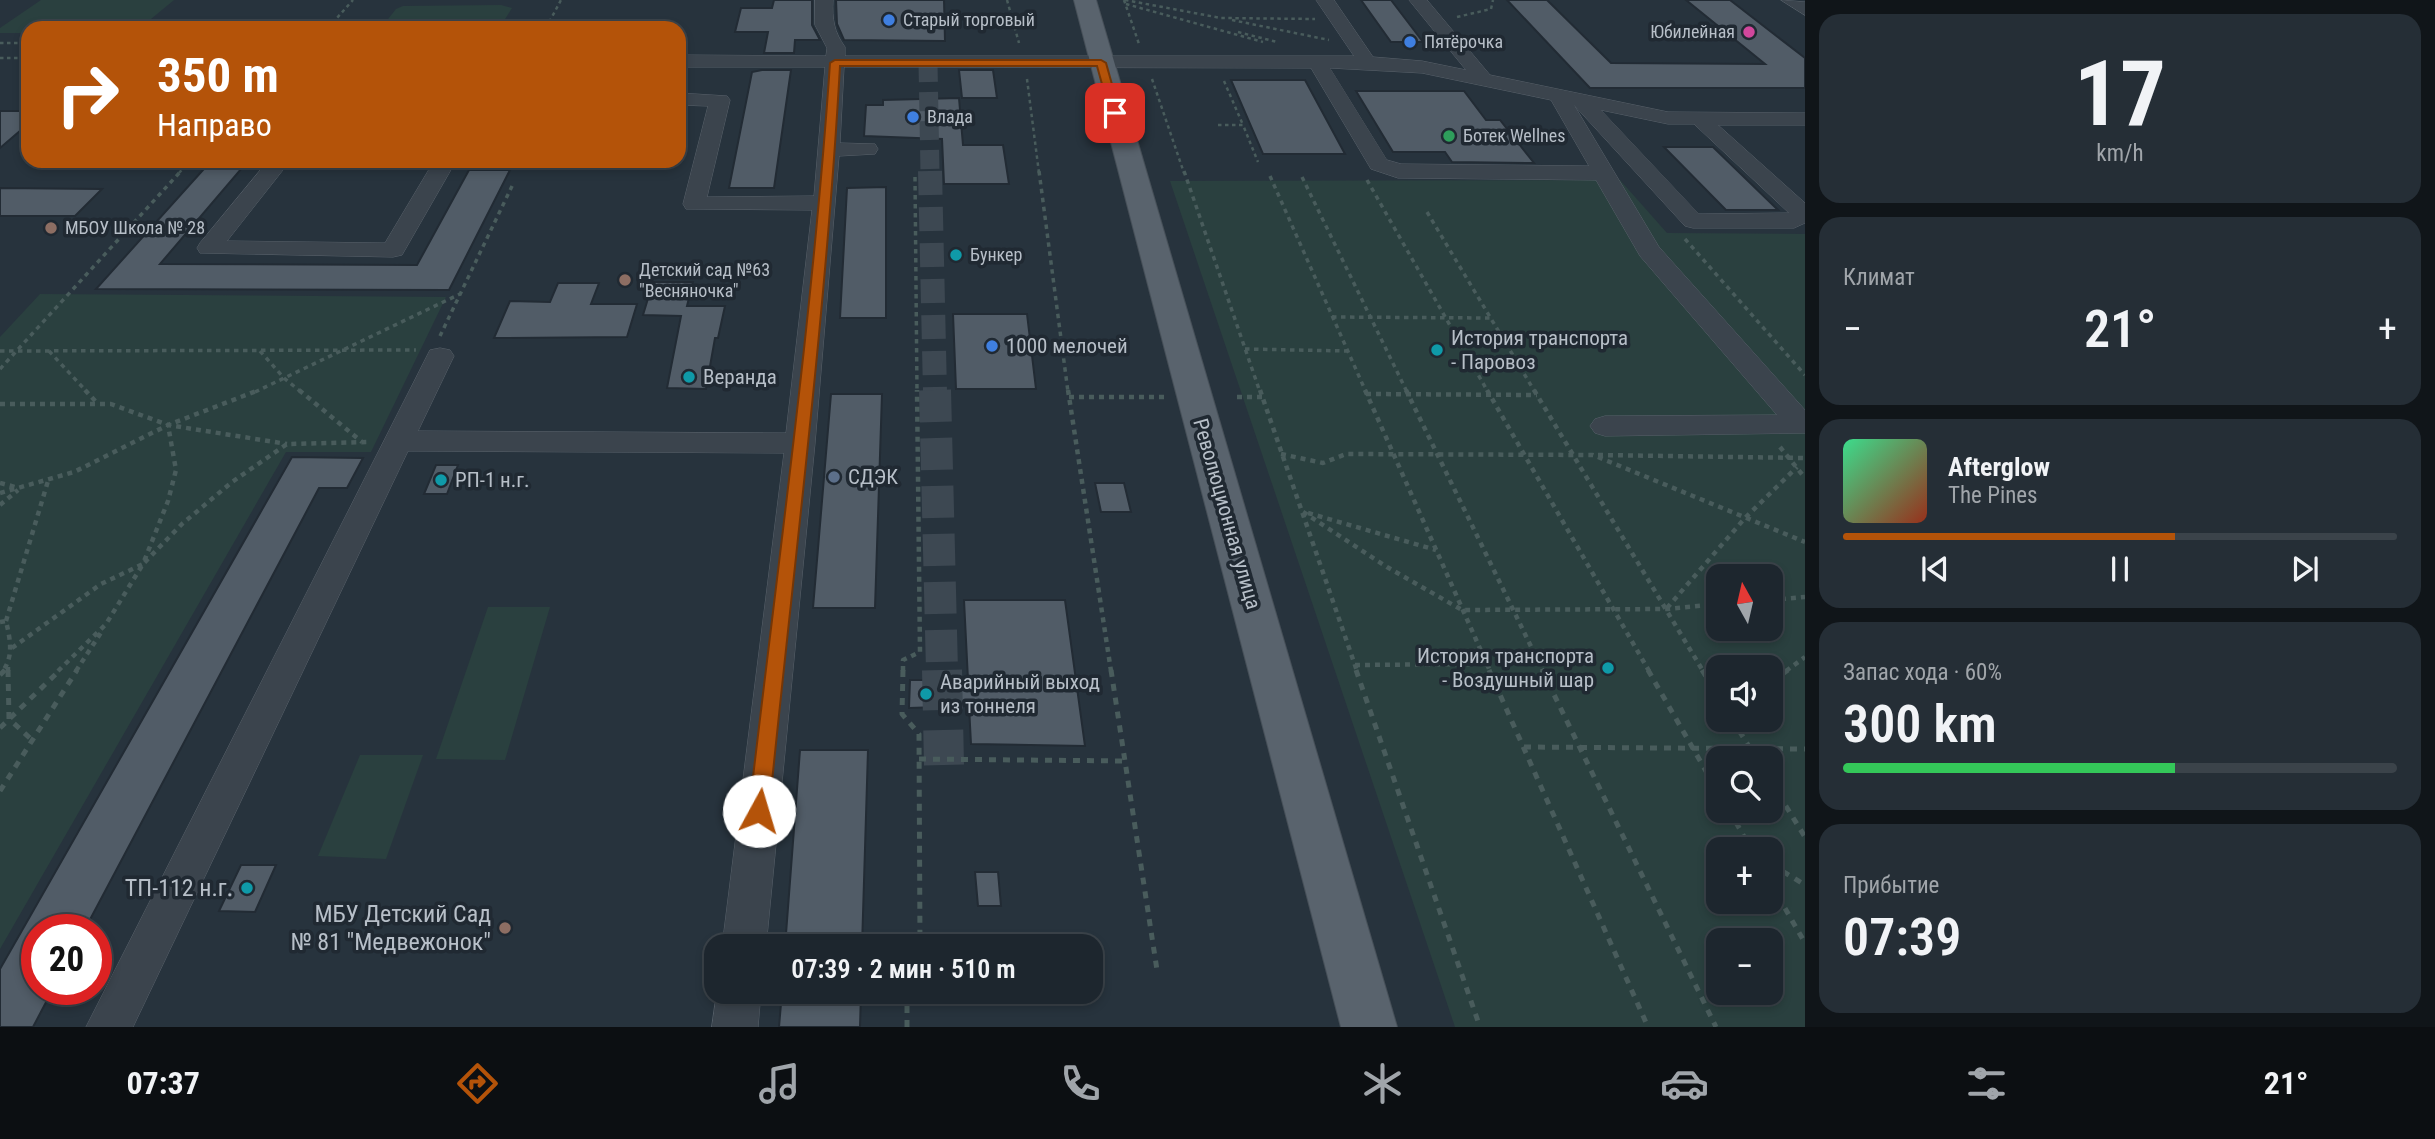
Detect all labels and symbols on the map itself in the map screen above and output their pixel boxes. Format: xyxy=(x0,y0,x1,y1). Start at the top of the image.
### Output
place label: Старый торговый xyxy=(903,9,1035,30)
marker: Старый торговый xyxy=(881,12,897,28)
place label: Юбилейная xyxy=(1650,21,1735,42)
marker: Юбилейная xyxy=(1741,24,1757,40)
place label: Пятёрочка xyxy=(1424,31,1503,52)
marker: Пятёрочка xyxy=(1402,34,1418,50)
pin xyxy=(1085,83,1145,143)
place label: Влада xyxy=(927,106,973,127)
marker: Влада xyxy=(905,109,921,125)
place label: Ботек Wellnes xyxy=(1463,125,1565,146)
marker: Ботек Wellnes xyxy=(1441,128,1457,144)
place label: МБОУ Школа № 28 xyxy=(65,217,205,238)
marker: МБОУ Школа № 28 xyxy=(43,220,59,236)
place label: Бункер xyxy=(970,244,1022,265)
marker: Бункер xyxy=(948,247,964,263)
place label: Детский сад №63 "Весняночка" xyxy=(639,259,770,301)
marker: Детский сад №63 "Весняночка" xyxy=(617,272,633,288)
place label: История транспорта - Паровоз xyxy=(1451,326,1628,374)
place label: 1000 мелочей xyxy=(1006,334,1128,358)
marker: 1000 мелочей xyxy=(984,338,1000,354)
marker: История транспорта - Паровоз xyxy=(1429,342,1445,358)
place label: Веранда xyxy=(703,365,777,389)
marker: Веранда xyxy=(681,369,697,385)
street label: Революционная улица xyxy=(1188,416,1266,612)
place label: СДЭК xyxy=(848,465,898,489)
place label: РП-1 н.г. xyxy=(455,468,530,492)
marker: СДЭК xyxy=(826,469,842,485)
marker: РП-1 н.г. xyxy=(433,472,449,488)
north arrow xyxy=(1706,564,1783,640)
place label: История транспорта - Воздушный шар xyxy=(1417,644,1594,692)
marker: История транспорта - Воздушный шар xyxy=(1600,660,1616,676)
place label: Аварийный выход из тоннеля xyxy=(940,670,1100,718)
marker: Аварийный выход из тоннеля xyxy=(918,686,934,702)
position arrow xyxy=(722,774,796,848)
place label: ТП-112 н.г. xyxy=(125,874,233,902)
marker: ТП-112 н.г. xyxy=(239,880,255,896)
place label: МБУ Детский Сад № 81 "Медвежонок" xyxy=(291,900,491,956)
speed limit sign: 20 xyxy=(21,914,112,1005)
marker: МБУ Детский Сад № 81 "Медвежонок" xyxy=(497,920,513,936)

